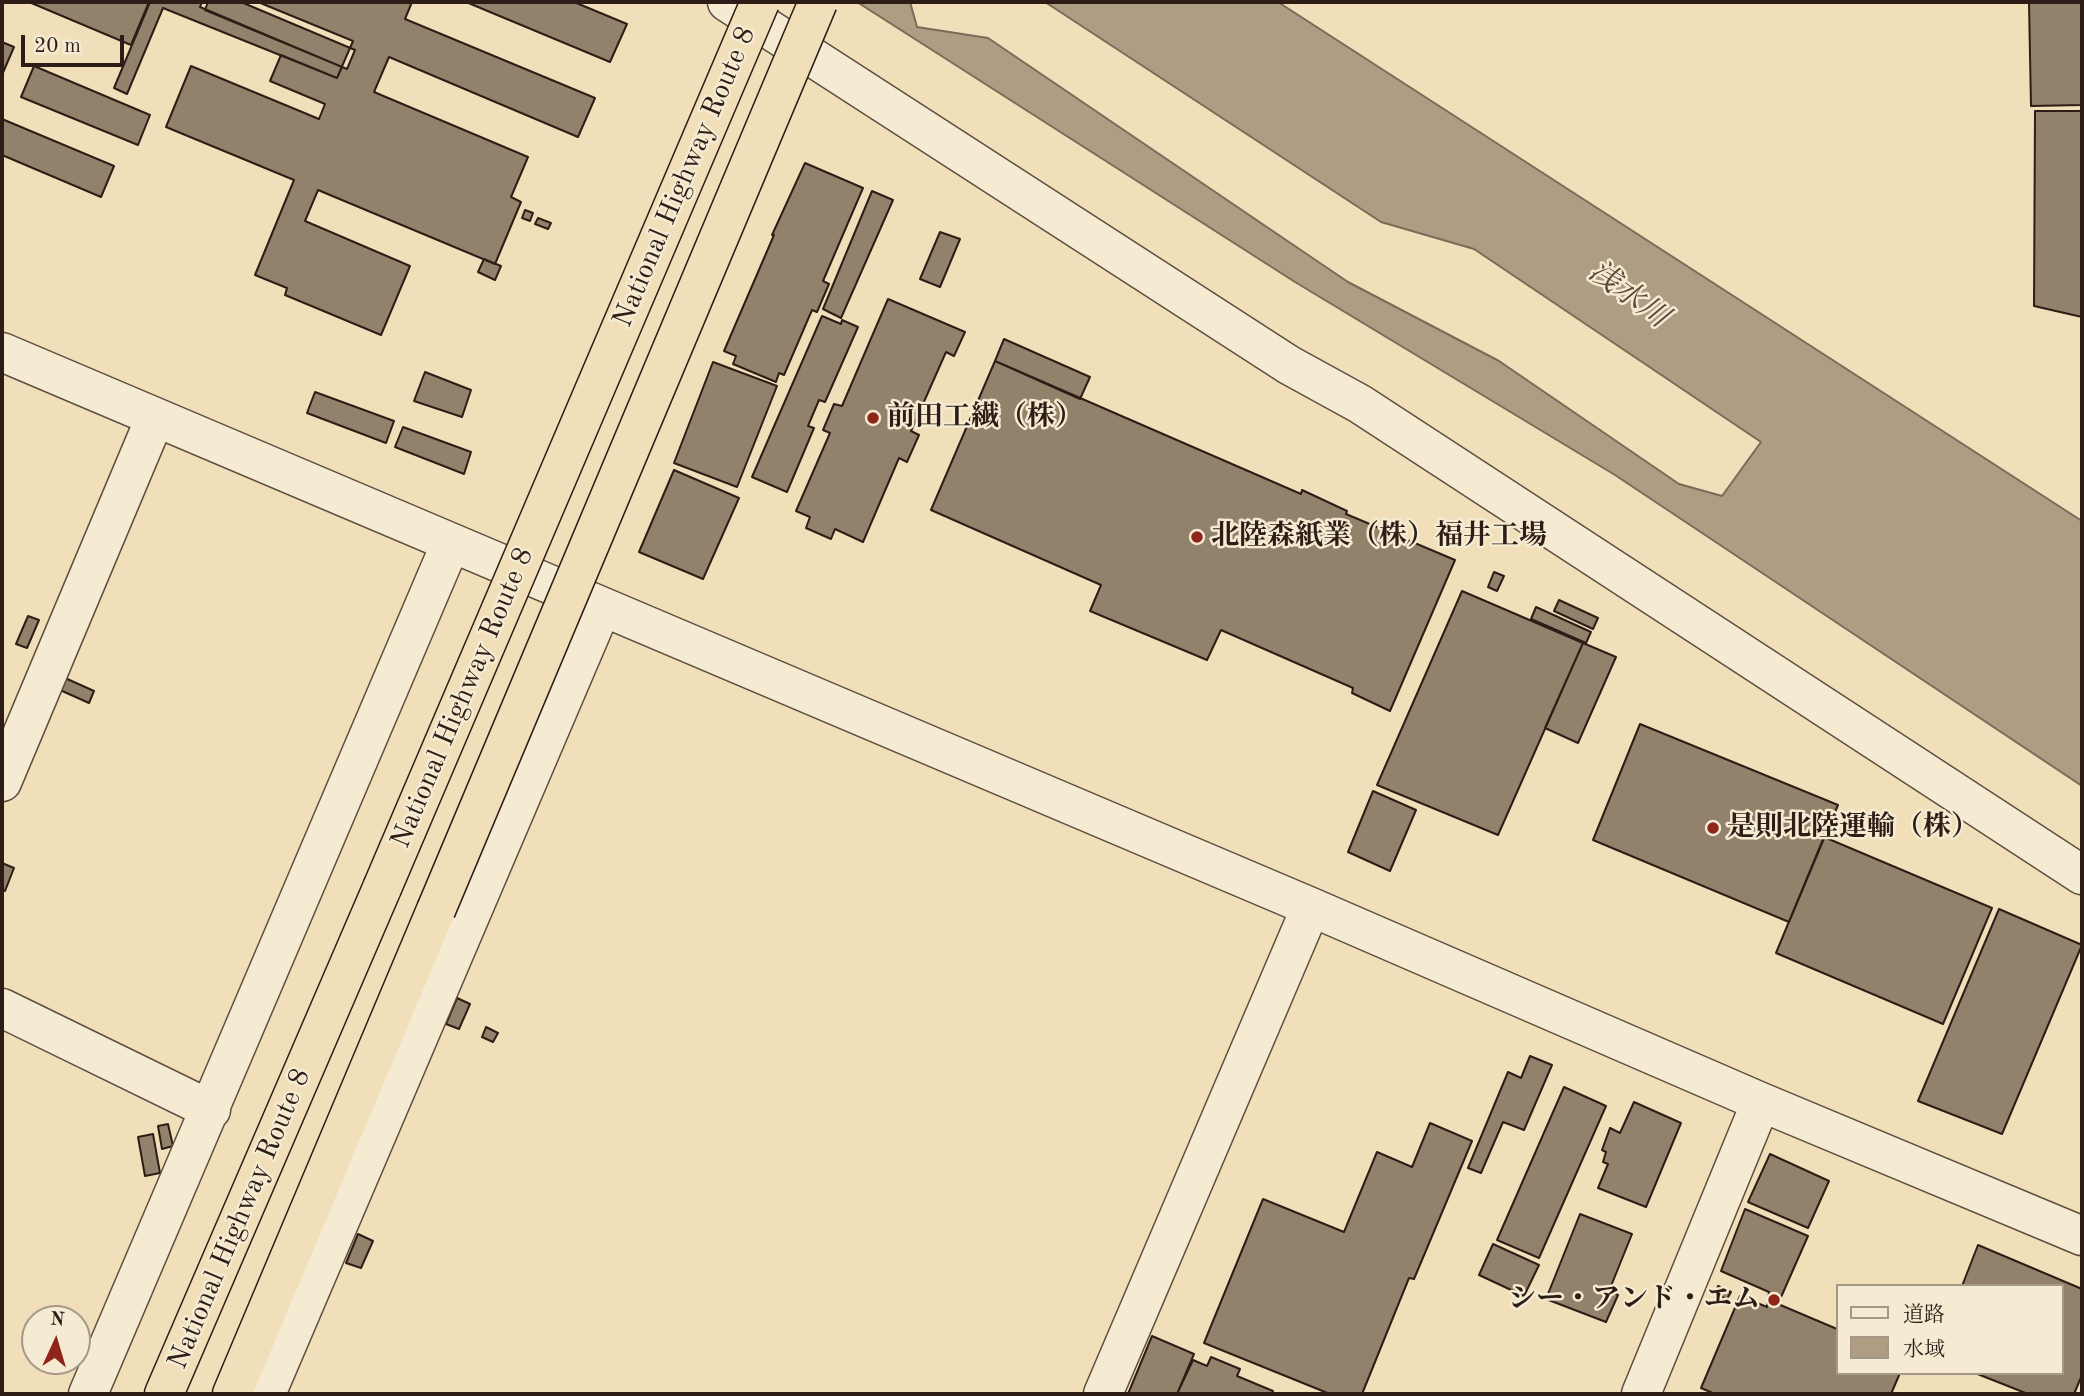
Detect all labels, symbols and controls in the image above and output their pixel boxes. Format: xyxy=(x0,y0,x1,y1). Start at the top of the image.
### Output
scale bar xyxy=(24,21,128,65)
street label: National Highway Route 8 xyxy=(606,22,764,332)
text: 20 m xyxy=(34,36,81,57)
water label: 浅水川 xyxy=(1581,254,1675,336)
place label: 前田工繊（株） xyxy=(887,401,1083,435)
marker: 前田工繊（株） xyxy=(865,410,881,426)
place label: 北陸森紙業（株）福井工場 xyxy=(1211,520,1547,554)
marker: 北陸森紙業（株）福井工場 xyxy=(1189,529,1205,545)
street label: National Highway Route 8 xyxy=(384,543,542,853)
place label: 是則北陸運輸（株） xyxy=(1727,811,1979,845)
marker: 是則北陸運輸（株） xyxy=(1705,820,1721,836)
street label: National Highway Route 8 xyxy=(161,1064,319,1374)
place label: シー・アンド・エム xyxy=(1508,1283,1760,1317)
legend xyxy=(1836,1284,2063,1375)
marker: シー・アンド・エム xyxy=(1766,1292,1782,1308)
north arrow xyxy=(21,1305,91,1375)
text: 道路 xyxy=(1903,1305,1945,1326)
text: N xyxy=(49,1311,65,1331)
text: 水域 xyxy=(1903,1340,1945,1361)

